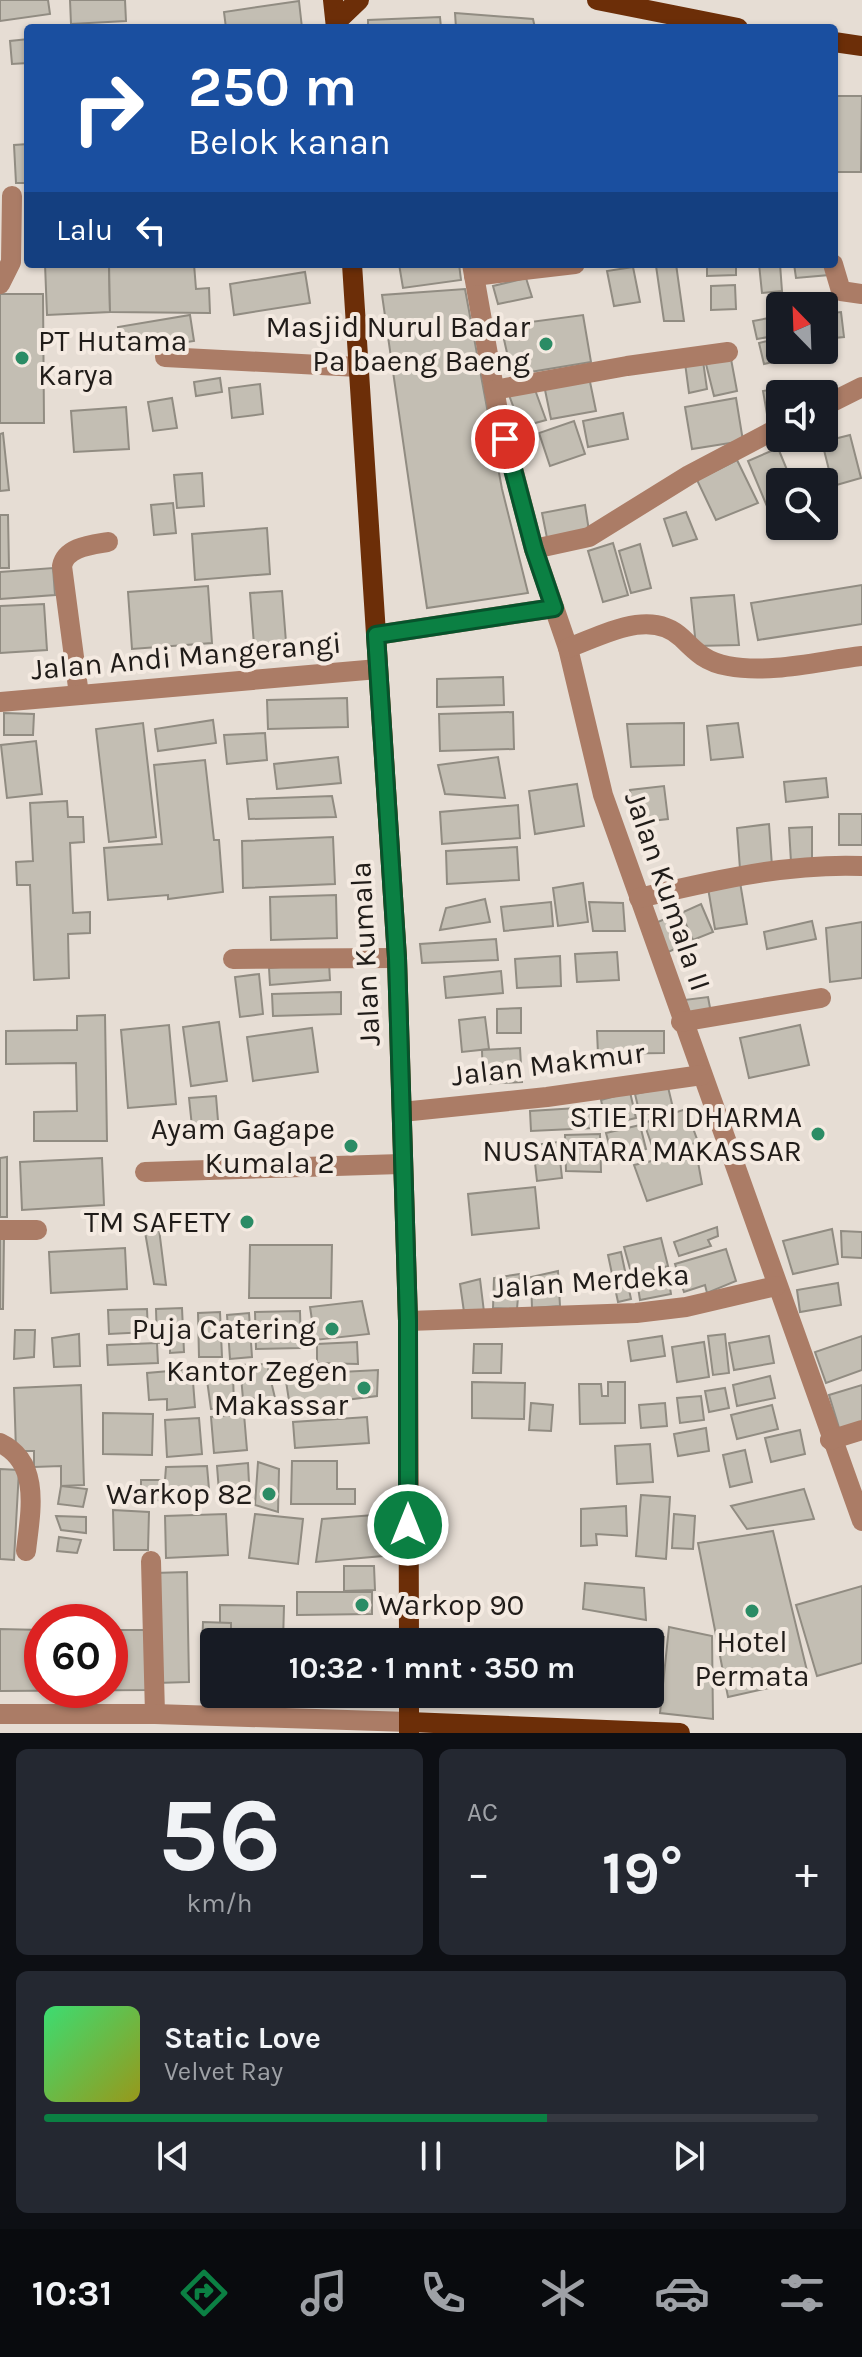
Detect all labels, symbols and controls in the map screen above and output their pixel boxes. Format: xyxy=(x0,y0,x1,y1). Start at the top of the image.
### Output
text: 250 m xyxy=(188,54,357,119)
icon: right xyxy=(56,56,160,160)
text: Belok kanan xyxy=(188,121,391,163)
icon: left xyxy=(129,208,173,252)
text: Lalu xyxy=(56,212,113,248)
north arrow xyxy=(766,292,838,364)
map controls xyxy=(766,292,838,540)
place label: Masjid Nurul Badar Pa baeng Baeng xyxy=(266,309,530,379)
place label: PT Hutama Karya xyxy=(38,323,187,393)
marker: Masjid Nurul Badar Pa baeng Baeng xyxy=(537,335,555,353)
marker: PT Hutama Karya xyxy=(13,349,31,367)
button: sound xyxy=(766,380,838,452)
pin xyxy=(471,405,539,473)
icon: arrive xyxy=(483,417,527,461)
button: search xyxy=(766,468,838,540)
street label: Jalan Andi Mangerangi xyxy=(29,624,343,688)
street label: Jalan Kumala II xyxy=(617,787,719,995)
street label: Jalan Kumala xyxy=(342,861,388,1047)
street label: Jalan Makmur xyxy=(449,1034,647,1094)
place label: STIE TRI DHARMA NUSANTARA MAKASSAR xyxy=(482,1099,802,1169)
place label: Ayam Gagape Kumala 2 xyxy=(151,1111,335,1181)
marker: STIE TRI DHARMA NUSANTARA MAKASSAR xyxy=(809,1125,827,1143)
marker: Ayam Gagape Kumala 2 xyxy=(342,1137,360,1155)
place label: TM SAFETY xyxy=(84,1204,232,1240)
marker: TM SAFETY xyxy=(238,1213,256,1231)
street label: Jalan Merdeka xyxy=(491,1256,691,1306)
place label: Puja Catering xyxy=(132,1311,316,1347)
marker: Puja Catering xyxy=(323,1320,341,1338)
place label: Kantor Zegen Makassar xyxy=(166,1353,348,1423)
marker: Kantor Zegen Makassar xyxy=(355,1379,373,1397)
place label: Warkop 82 xyxy=(106,1476,253,1512)
position arrow xyxy=(366,1483,450,1567)
marker: Warkop 82 xyxy=(260,1485,278,1503)
place label: Warkop 90 xyxy=(378,1587,524,1623)
marker: Warkop 90 xyxy=(353,1596,371,1614)
marker: Hotel Permata xyxy=(743,1602,761,1620)
speed limit sign: 60 xyxy=(24,1604,128,1708)
place label: Hotel Permata xyxy=(694,1624,810,1694)
text: 10:32 · 1 mnt · 350 m xyxy=(289,1650,575,1686)
text: 56 xyxy=(158,1775,281,1896)
text: AC xyxy=(467,1797,498,1828)
text: 19° xyxy=(602,1838,683,1908)
text: − xyxy=(467,1848,490,1899)
text: + xyxy=(795,1848,818,1899)
text: km/h xyxy=(187,1888,252,1919)
text: Static Love xyxy=(164,2020,321,2056)
text: Velvet Ray xyxy=(164,2056,283,2087)
icon: previous xyxy=(151,2134,195,2178)
icon: pause xyxy=(409,2134,453,2178)
icon: next xyxy=(667,2134,711,2178)
icon: directions xyxy=(176,2265,232,2321)
icon: music xyxy=(296,2265,352,2321)
icon: phone xyxy=(415,2265,471,2321)
icon: climate xyxy=(535,2265,591,2321)
icon: car xyxy=(654,2265,710,2321)
icon: filters xyxy=(774,2265,830,2321)
text: 10:31 xyxy=(32,2272,112,2314)

